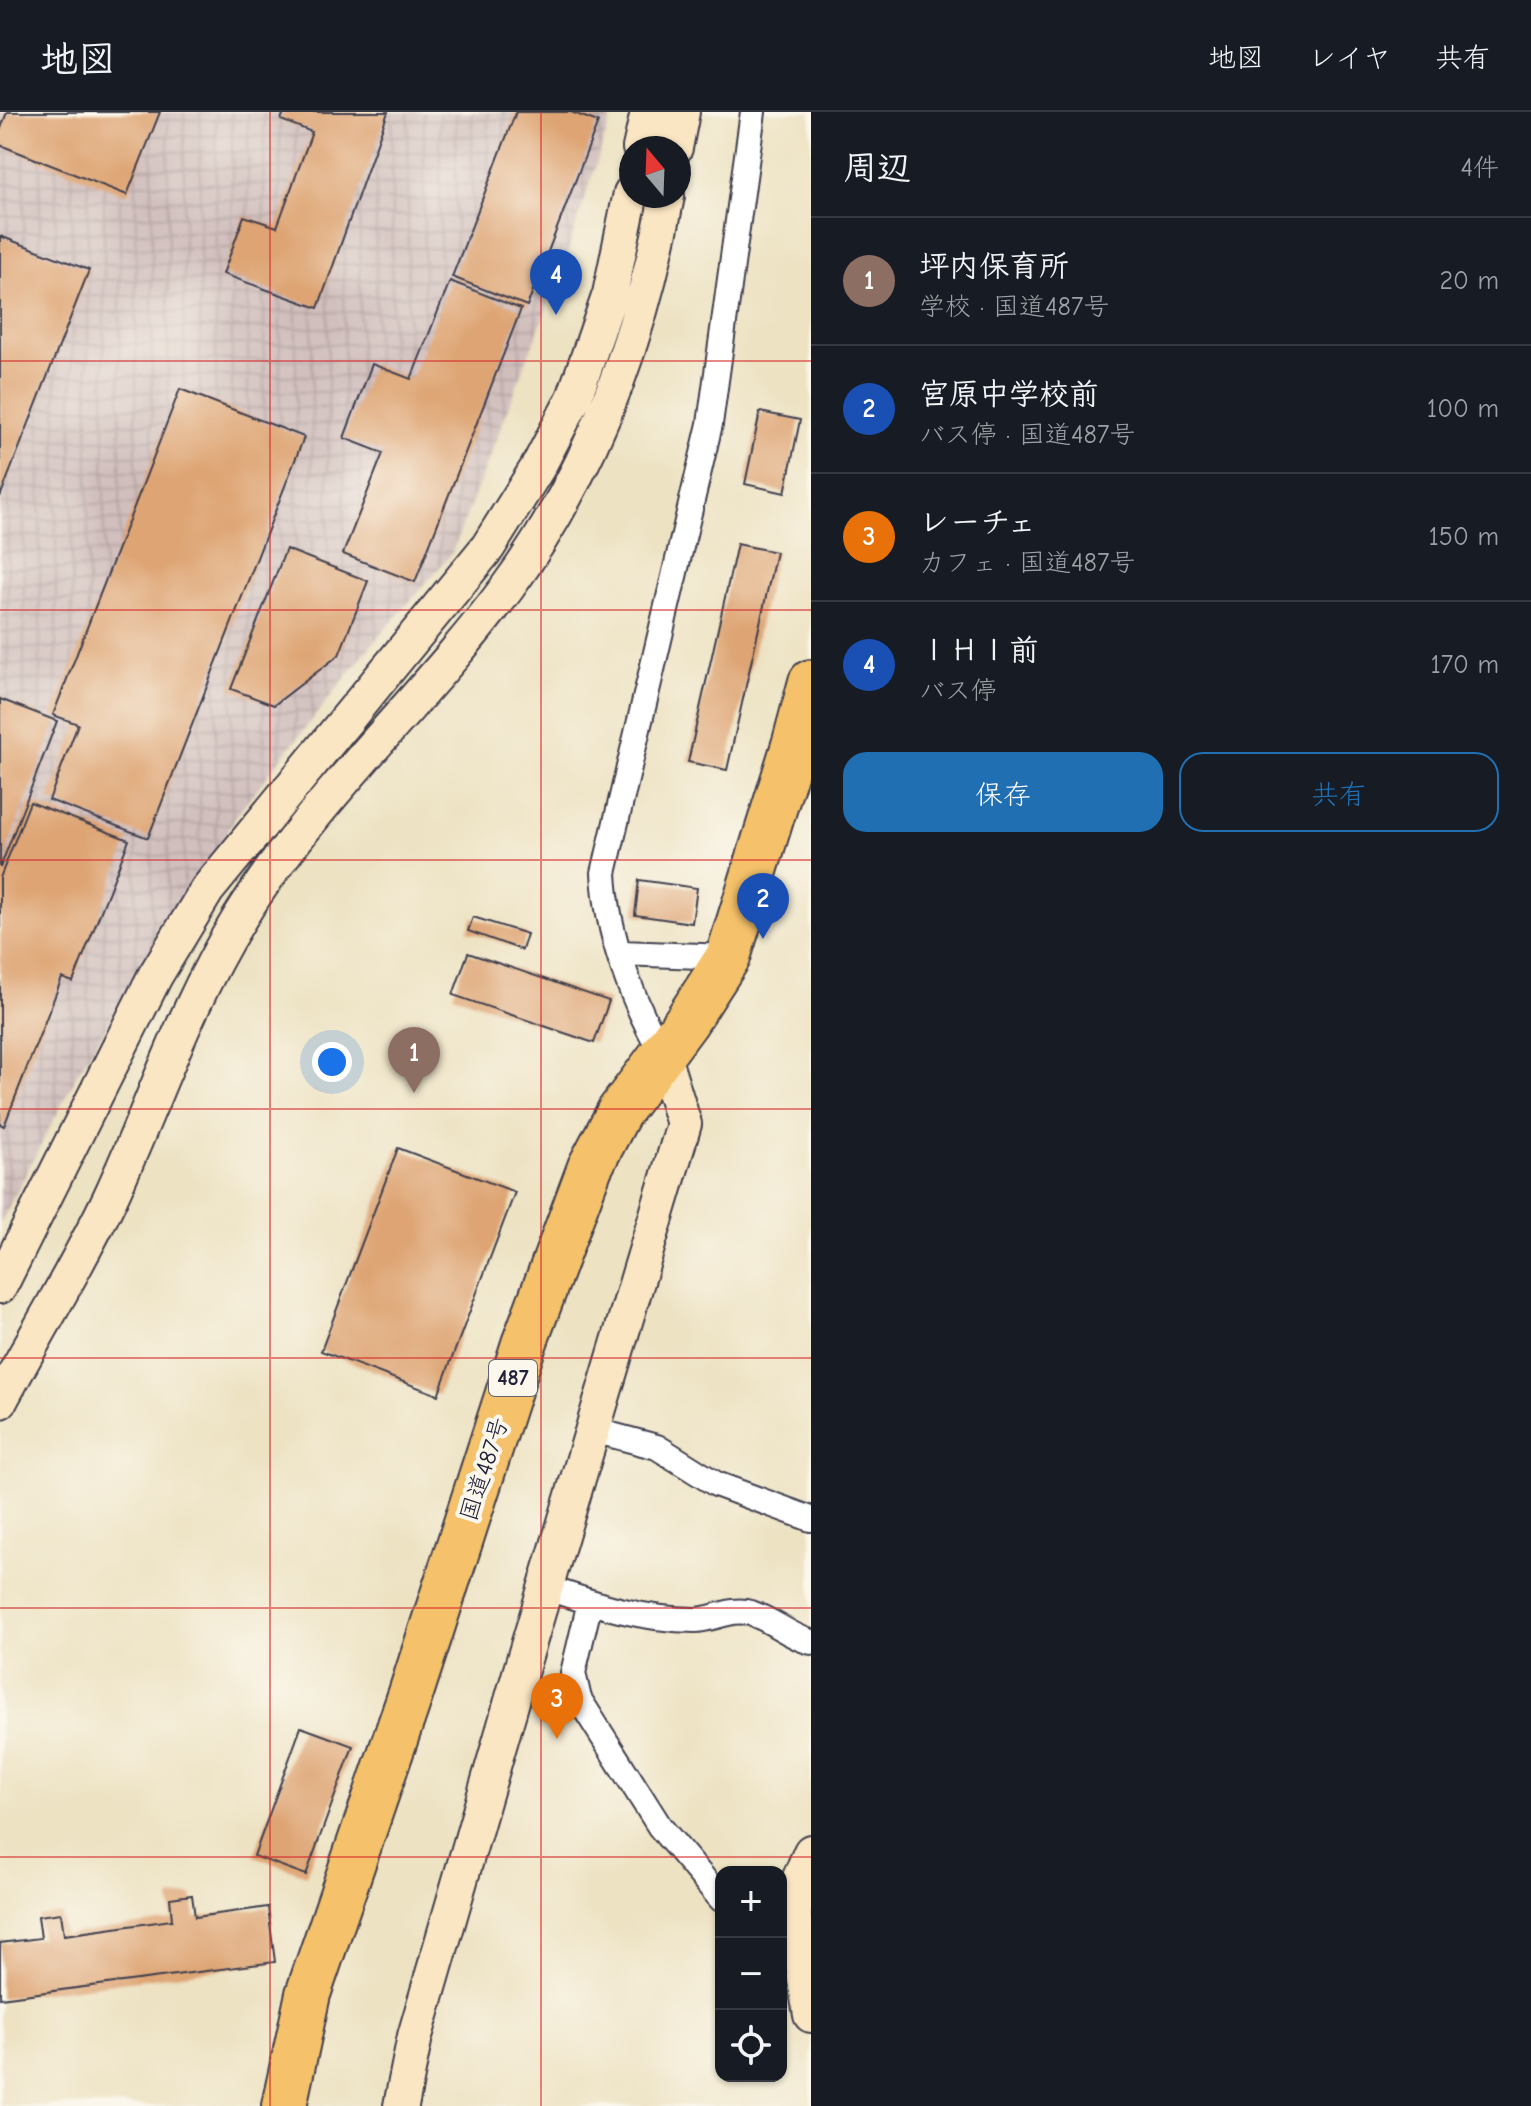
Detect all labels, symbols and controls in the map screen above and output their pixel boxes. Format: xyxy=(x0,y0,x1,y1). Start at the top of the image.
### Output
text: 地図 xyxy=(40,38,116,82)
text: 地図 xyxy=(1208,42,1264,74)
text: レイヤ xyxy=(1308,42,1391,74)
text: 共有 xyxy=(1435,42,1491,74)
north arrow xyxy=(619,136,691,208)
text: 周辺 xyxy=(843,148,911,188)
text: 4件 xyxy=(1460,153,1499,183)
pin: 4 xyxy=(530,249,582,315)
text: 坪内保育所 xyxy=(919,249,1069,284)
text: 1 xyxy=(864,266,874,296)
text: 20 m xyxy=(1439,266,1499,296)
text: 学校 · 国道487号 xyxy=(919,292,1109,322)
text: 宮原中学校前 xyxy=(919,377,1099,412)
text: 2 xyxy=(863,394,875,424)
text: 100 m xyxy=(1427,394,1499,424)
text: バス停 · 国道487号 xyxy=(919,420,1135,450)
text: レーチェ xyxy=(919,505,1037,540)
text: 3 xyxy=(863,522,875,552)
text: 150 m xyxy=(1429,522,1499,552)
text: カフェ · 国道487号 xyxy=(919,548,1135,578)
text: ＩＨＩ前 xyxy=(919,633,1039,668)
text: 4 xyxy=(863,650,875,680)
text: 170 m xyxy=(1430,650,1499,680)
text: バス停 xyxy=(919,676,997,706)
button: 保存 xyxy=(843,752,1163,832)
button: 共有 xyxy=(1179,752,1499,832)
pin: 2 xyxy=(737,873,789,939)
pin: 1 xyxy=(388,1027,440,1093)
your location xyxy=(312,1042,352,1082)
road number: 487 xyxy=(489,1360,537,1396)
street label: 国道487号 xyxy=(454,1414,514,1524)
pin: 3 xyxy=(531,1673,583,1739)
map controls xyxy=(715,1866,787,2082)
button: + xyxy=(715,1866,787,1938)
button: − xyxy=(715,1938,787,2010)
button: locate xyxy=(715,2010,787,2082)

